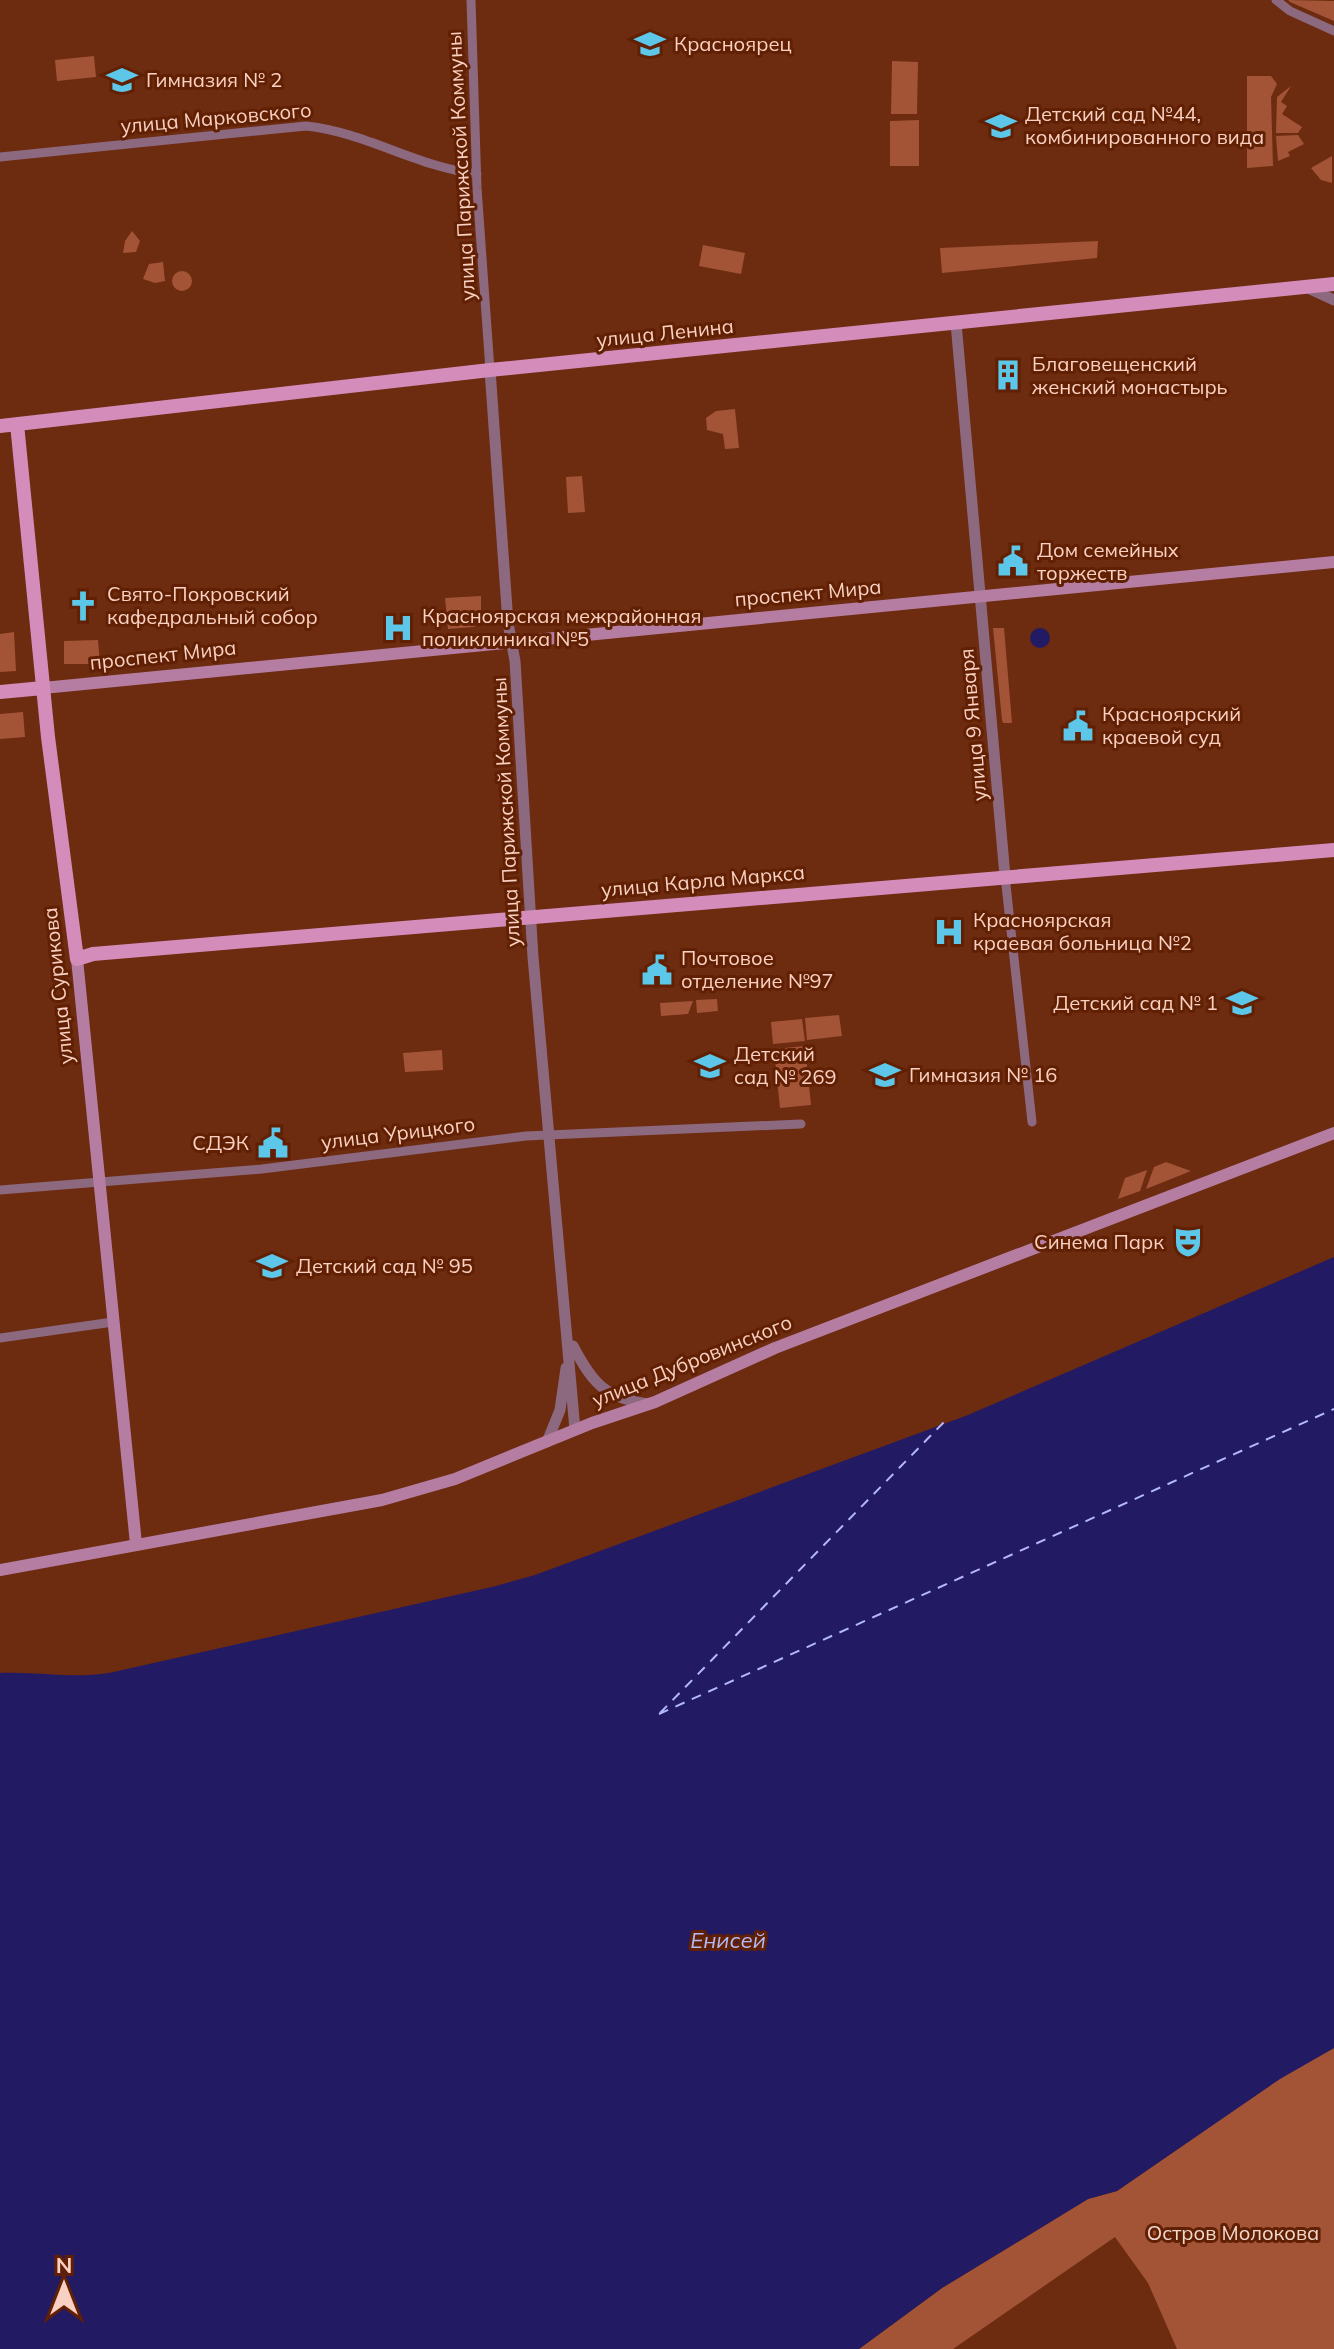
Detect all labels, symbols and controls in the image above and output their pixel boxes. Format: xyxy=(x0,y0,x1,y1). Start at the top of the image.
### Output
school or university icon: Красноярец xyxy=(633,27,667,61)
street label: улица Парижской Коммуны xyxy=(441,31,480,302)
place label: Красноярец xyxy=(674,31,792,56)
school or university icon: Гимназия № 2 xyxy=(105,63,139,97)
place label: Гимназия № 2 xyxy=(146,67,282,92)
street label: улица Марковского xyxy=(119,97,312,138)
place label: Детский сад №44, комбинированного вида xyxy=(1025,101,1264,149)
school or university icon: Детский сад №44, комбинированного вида xyxy=(984,109,1018,143)
street label: улица Ленина xyxy=(595,313,735,352)
place label: Благовещенский женский монастырь xyxy=(1032,351,1228,399)
building icon: Благовещенский женский монастырь xyxy=(991,358,1025,392)
place label: Дом семейных торжеств xyxy=(1037,537,1179,585)
public building icon: Дом семейных торжеств xyxy=(996,544,1030,578)
street label: проспект Мира xyxy=(733,574,882,611)
place label: Свято-Покровский кафедральный собор xyxy=(107,581,318,629)
church icon: Свято-Покровский кафедральный собор xyxy=(66,589,100,623)
place label: Красноярская межрайонная поликлиника №5 xyxy=(422,603,701,651)
hospital icon: Красноярская межрайонная поликлиника №5 xyxy=(381,611,415,645)
street label: проспект Мира xyxy=(88,634,238,675)
street label: улица 9 Января xyxy=(953,648,992,802)
street label: улица Парижской Коммуны xyxy=(486,677,525,948)
place label: Красноярский краевой суд xyxy=(1102,701,1241,749)
public building icon: Красноярский краевой суд xyxy=(1061,709,1095,743)
street label: улица Карла Маркса xyxy=(600,859,806,902)
street label: улица Сурикова xyxy=(37,906,78,1066)
place label: Красноярская краевая больница №2 xyxy=(973,907,1192,955)
hospital icon: Красноярская краевая больница №2 xyxy=(932,915,966,949)
place label: Почтовое отделение №97 xyxy=(681,945,834,993)
public building icon: Почтовое отделение №97 xyxy=(640,953,674,987)
school or university icon: Детский сад № 1 xyxy=(1225,986,1259,1020)
place label: Детский сад № 1 xyxy=(1053,990,1218,1015)
place label: Детский сад № 269 xyxy=(734,1041,837,1089)
school or university icon: Детский сад № 269 xyxy=(693,1049,727,1083)
school or university icon: Гимназия № 16 xyxy=(868,1058,902,1092)
place label: Гимназия № 16 xyxy=(909,1062,1057,1087)
street label: улица Урицкого xyxy=(320,1111,476,1154)
public building icon: СДЭК xyxy=(256,1126,290,1160)
place label: СДЭК xyxy=(192,1130,249,1155)
theatre icon: Синема Парк xyxy=(1171,1225,1205,1259)
place label: Синема Парк xyxy=(1034,1229,1164,1254)
school or university icon: Детский сад № 95 xyxy=(255,1249,289,1283)
place label: Детский сад № 95 xyxy=(296,1253,473,1278)
street label: улица Дубровинского xyxy=(588,1309,795,1412)
water label: Енисей xyxy=(690,1926,766,1954)
park label: Остров Молокова xyxy=(1147,2220,1319,2245)
north arrow xyxy=(24,2245,104,2325)
text: N xyxy=(56,2251,72,2279)

